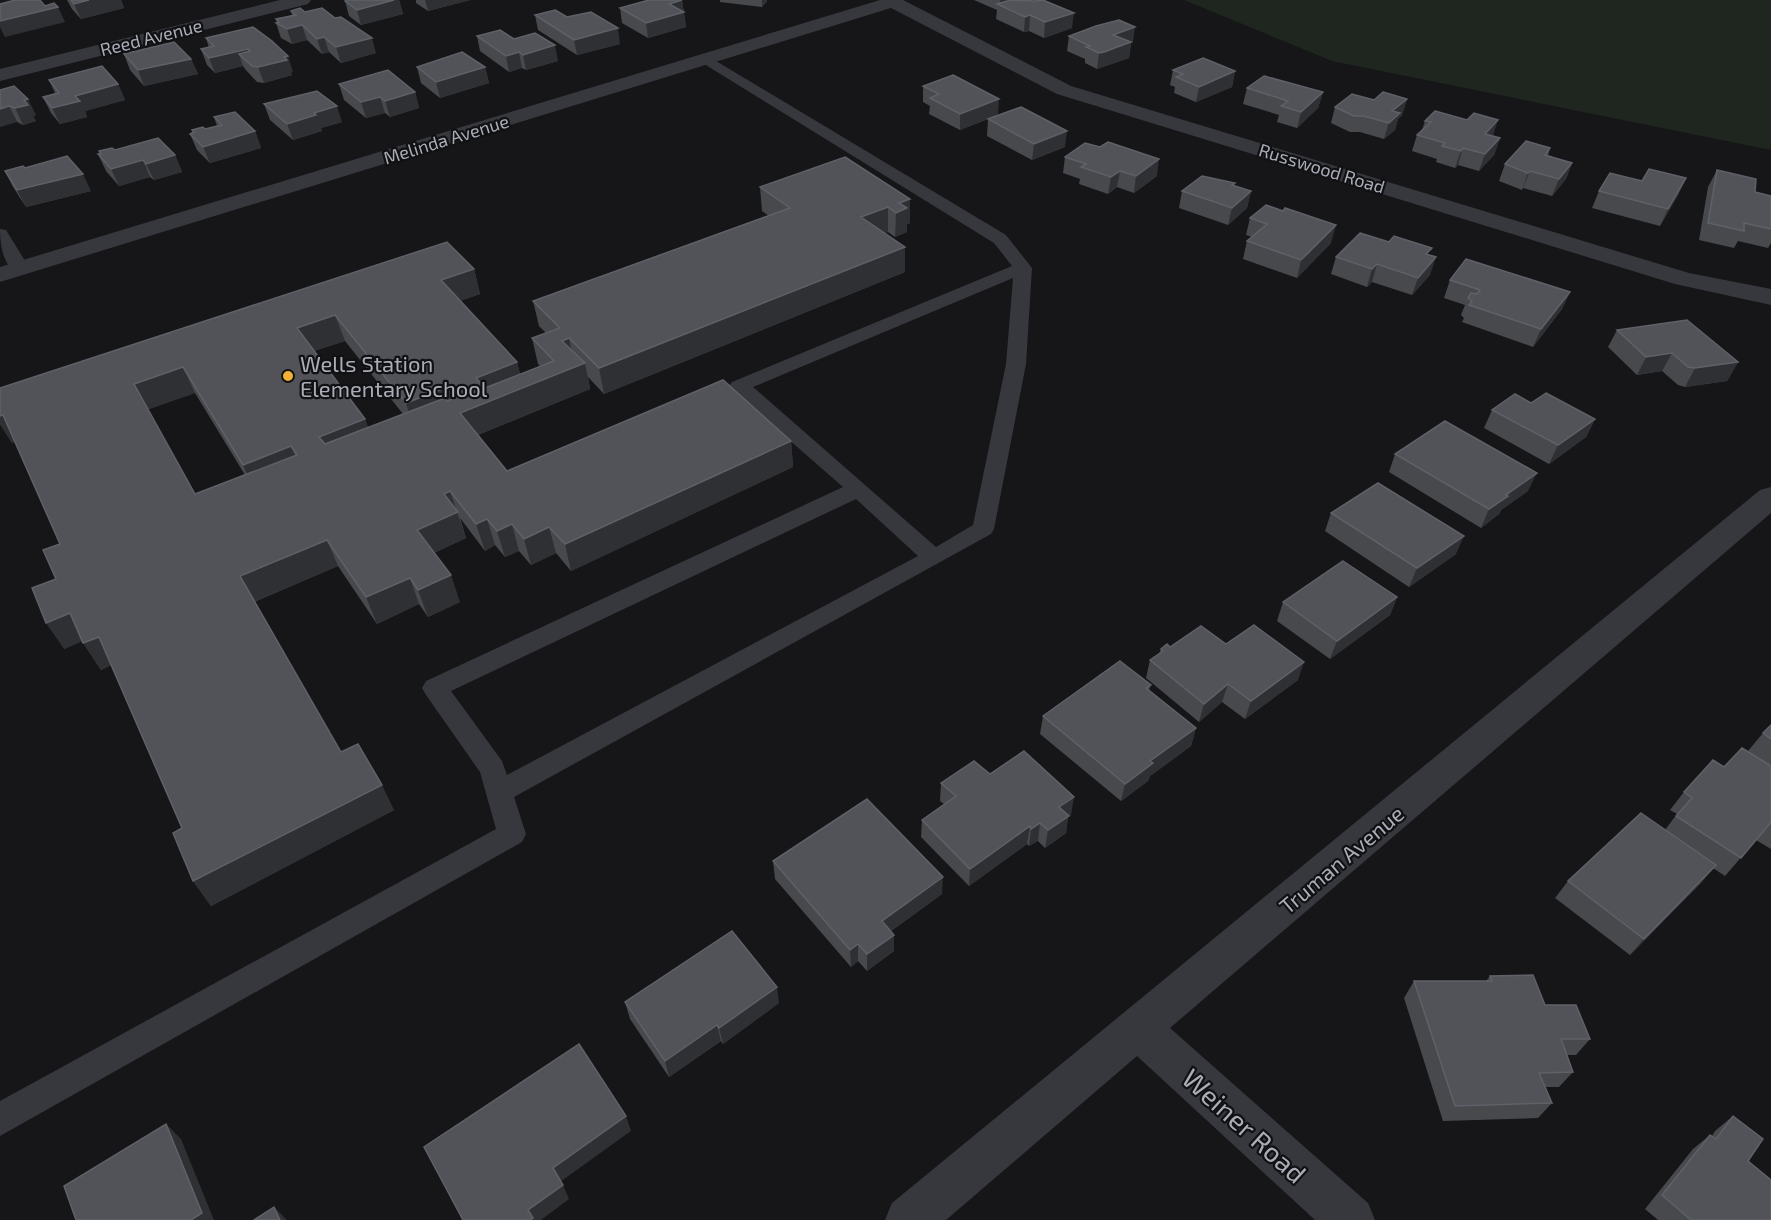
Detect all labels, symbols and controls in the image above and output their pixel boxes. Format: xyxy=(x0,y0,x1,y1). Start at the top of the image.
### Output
street label: Reed Avenue xyxy=(98,14,204,60)
street label: Melinda Avenue xyxy=(381,110,511,168)
street label: Russwood Road xyxy=(1256,138,1388,198)
place label: Wells Station Elementary School xyxy=(300,350,488,401)
marker: Wells Station Elementary School xyxy=(281,369,295,383)
street label: Truman Avenue xyxy=(1274,799,1408,919)
street label: Weiner Road xyxy=(1177,1061,1313,1189)

